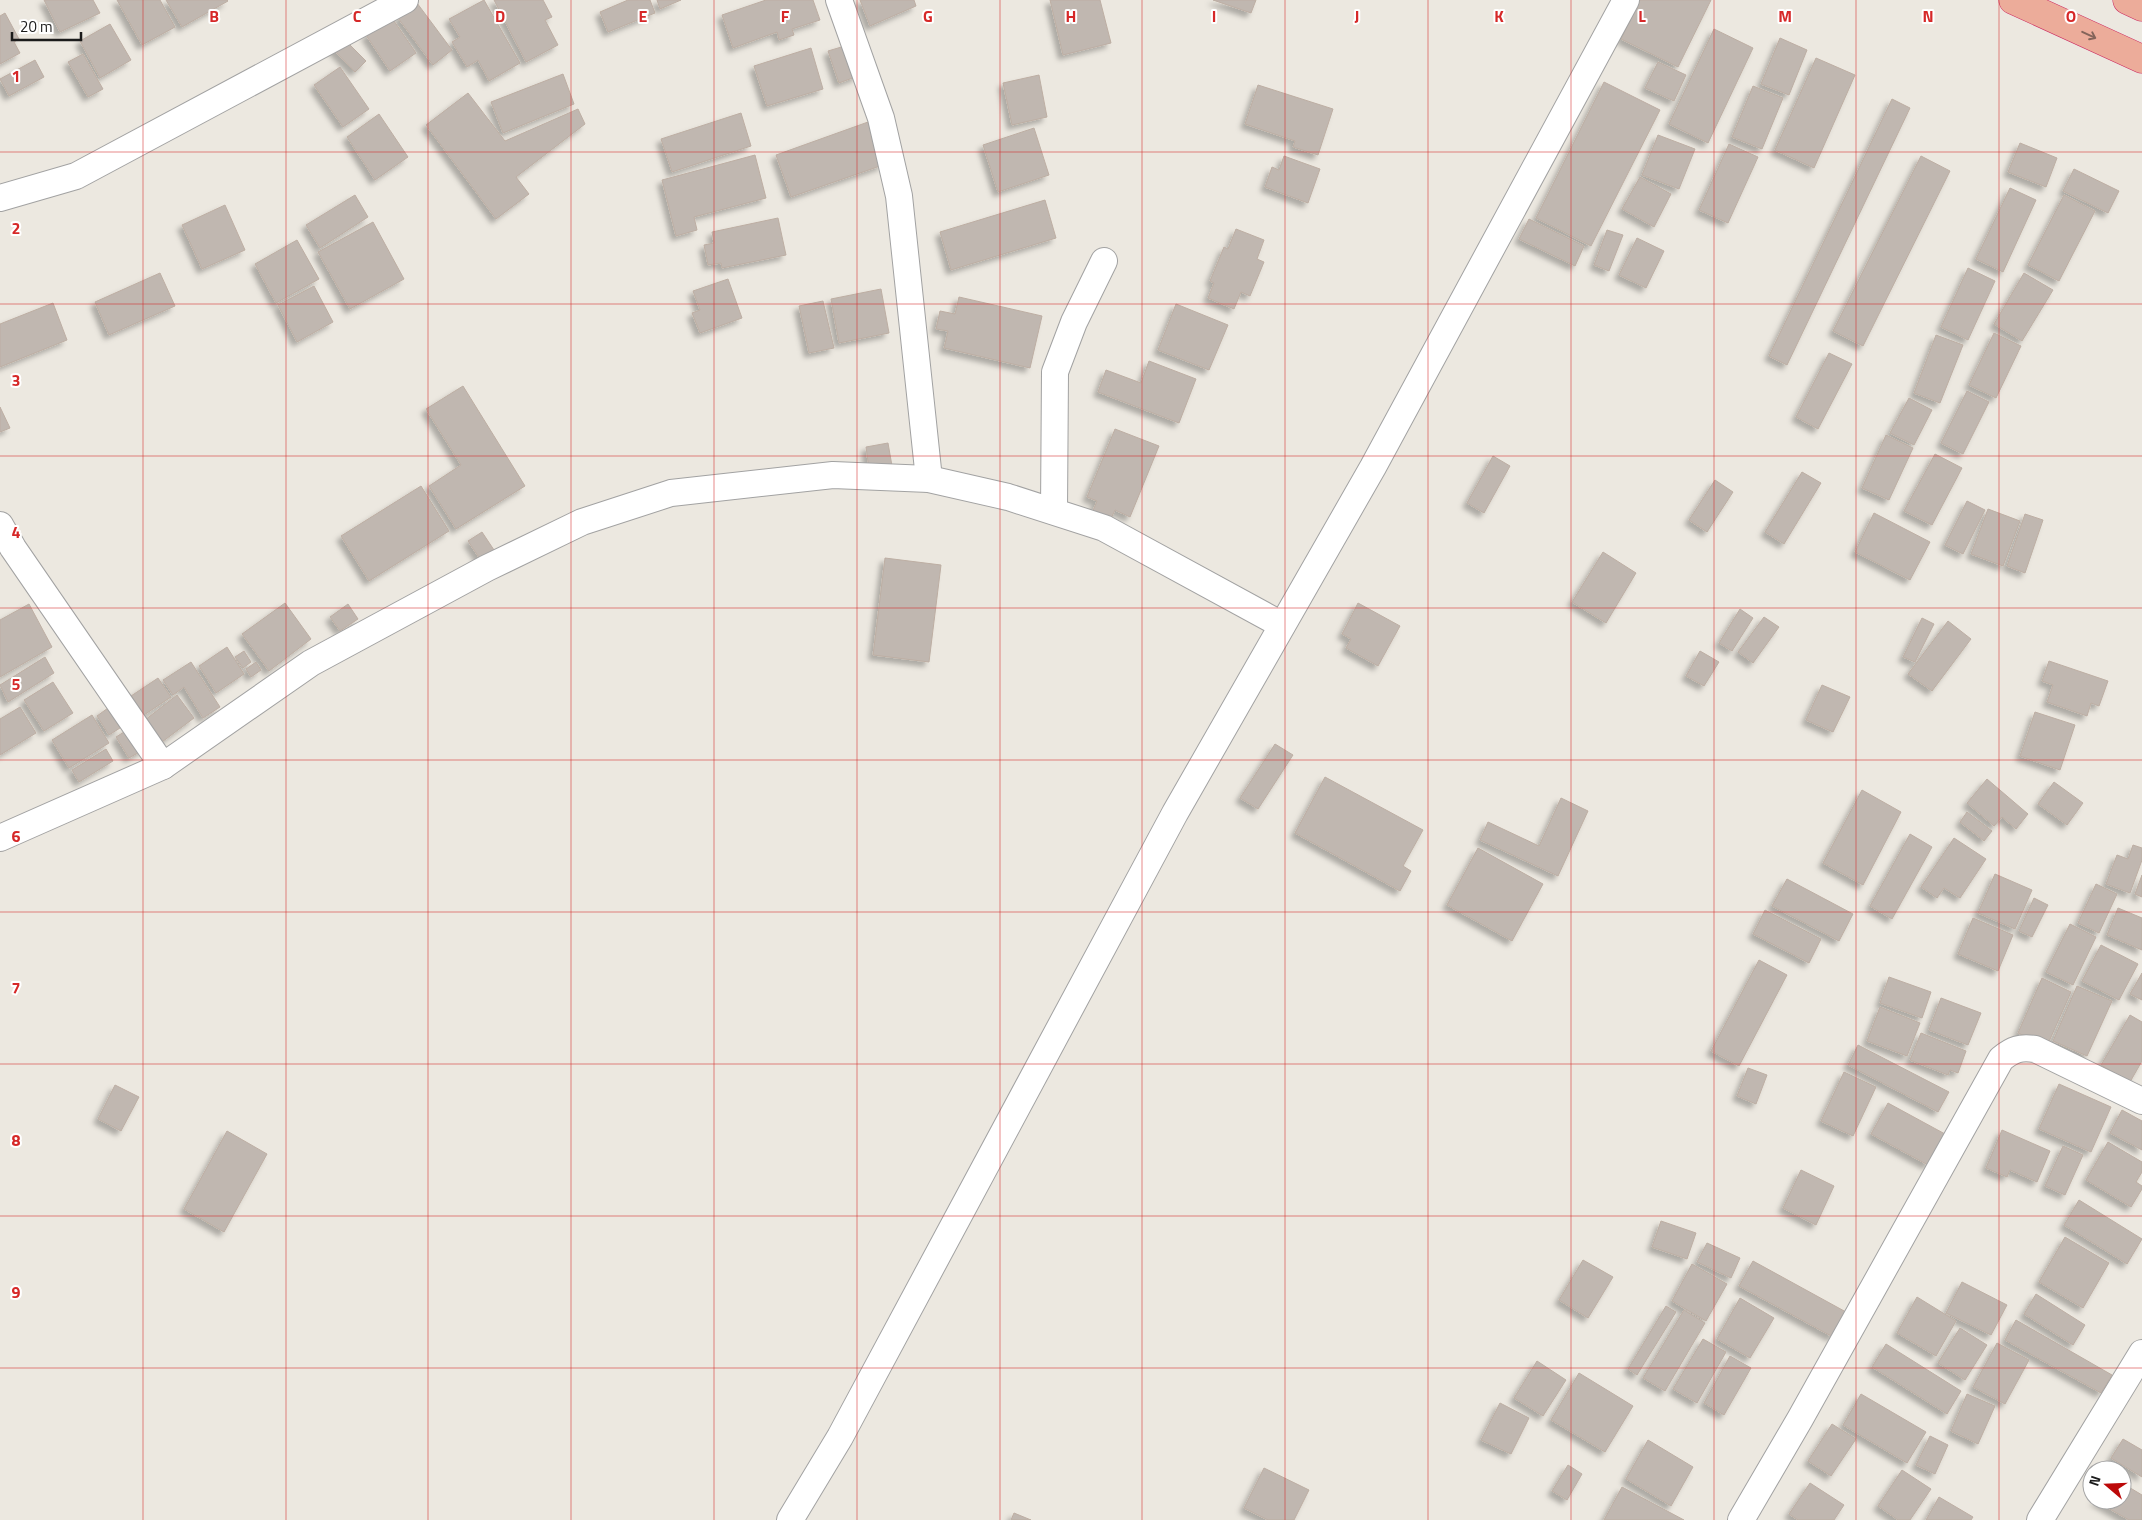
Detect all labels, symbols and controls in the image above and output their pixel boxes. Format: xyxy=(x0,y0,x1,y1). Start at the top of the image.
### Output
text: B xyxy=(209,4,219,28)
text: C xyxy=(353,4,362,28)
text: D xyxy=(495,4,505,28)
text: E xyxy=(639,4,648,28)
text: F xyxy=(781,4,790,28)
text: G xyxy=(923,4,933,28)
text: H xyxy=(1066,4,1076,28)
text: I xyxy=(1212,4,1216,28)
text: J xyxy=(1355,4,1359,28)
text: K xyxy=(1494,4,1504,28)
text: L xyxy=(1638,4,1646,28)
text: M xyxy=(1778,4,1792,28)
text: N xyxy=(1922,4,1934,28)
text: O xyxy=(2066,4,2076,28)
scale bar xyxy=(12,10,81,42)
text: 20 m xyxy=(20,15,53,38)
one-way arrow xyxy=(2081,31,2096,40)
text: 1 xyxy=(12,64,20,88)
text: 2 xyxy=(12,216,20,240)
text: 3 xyxy=(12,368,20,392)
text: 4 xyxy=(12,520,21,544)
text: 5 xyxy=(12,672,21,696)
text: 6 xyxy=(12,824,21,848)
text: 7 xyxy=(12,976,20,1000)
text: 8 xyxy=(12,1128,21,1152)
text: 9 xyxy=(12,1280,21,1304)
north arrow xyxy=(2082,1460,2132,1510)
text: N xyxy=(2083,1473,2106,1489)

